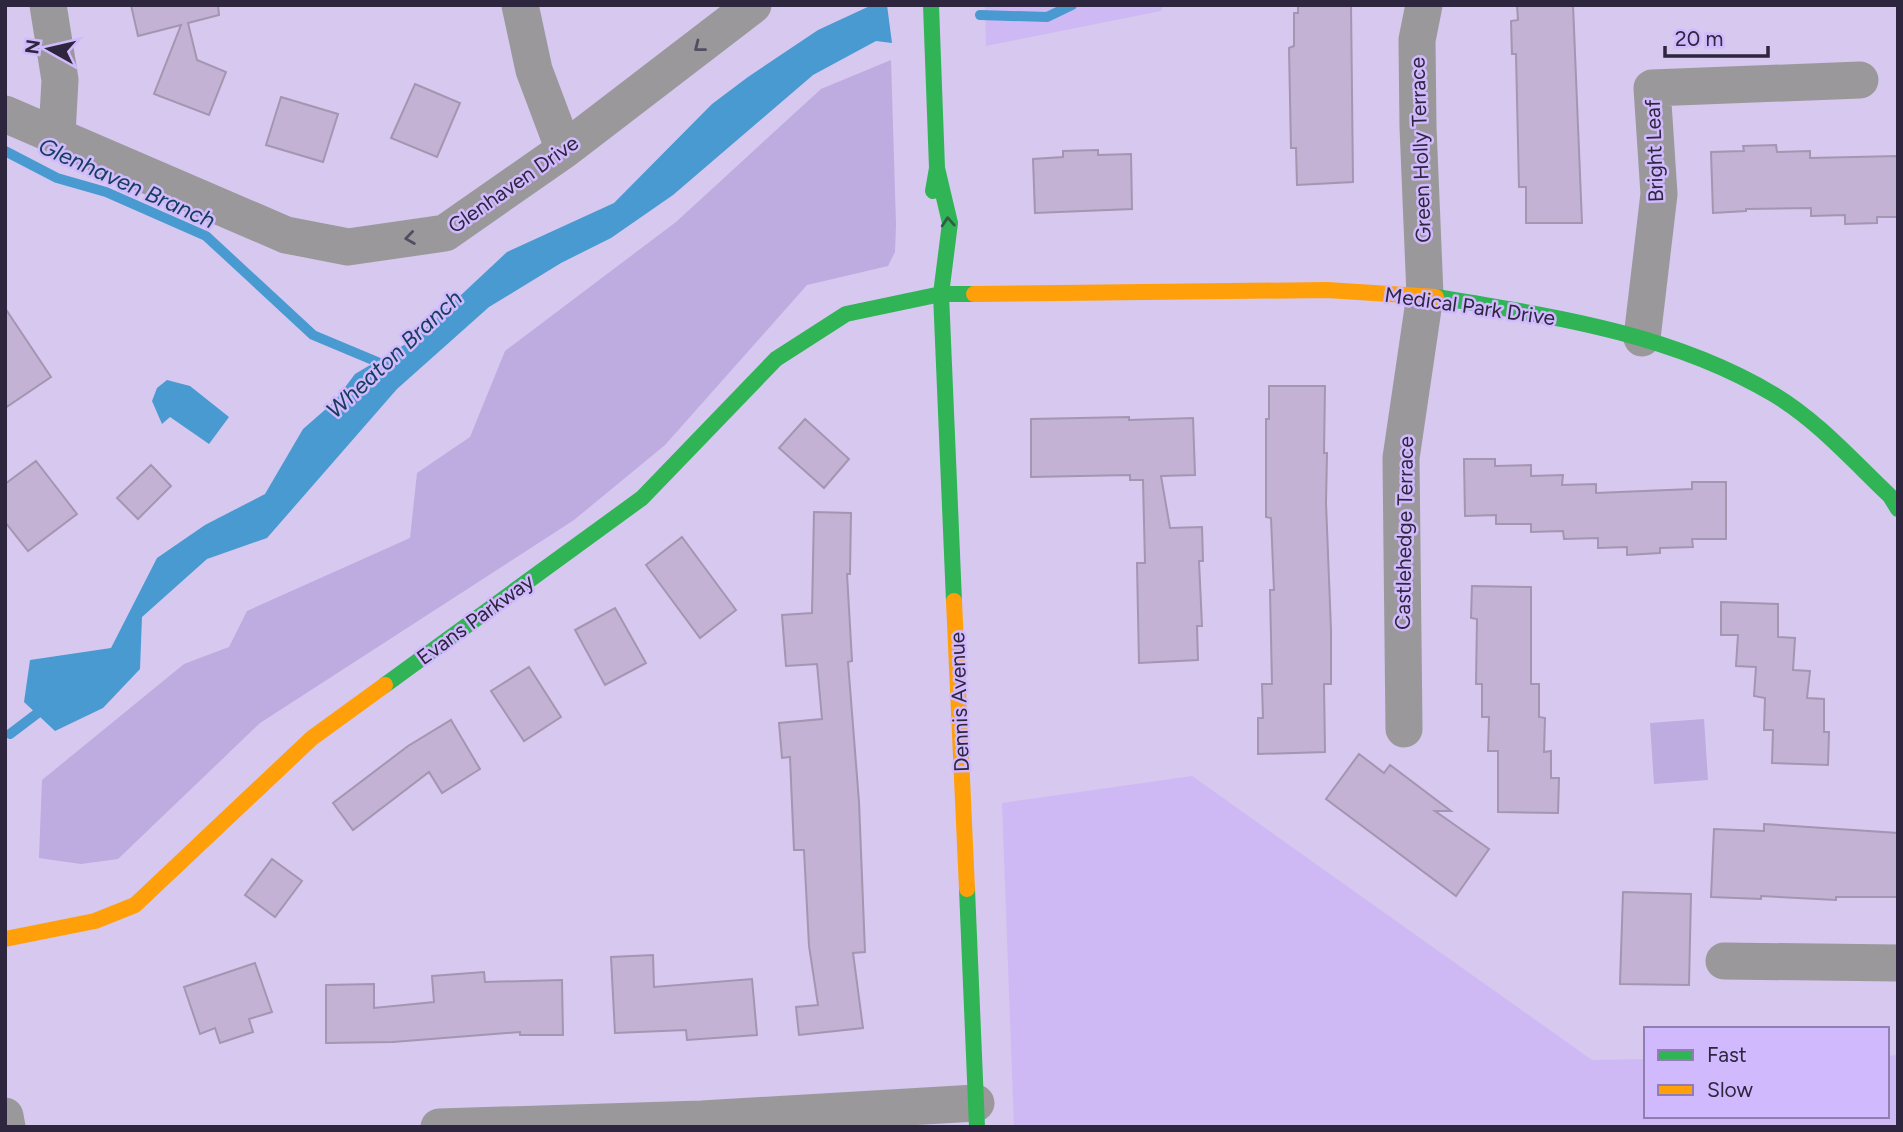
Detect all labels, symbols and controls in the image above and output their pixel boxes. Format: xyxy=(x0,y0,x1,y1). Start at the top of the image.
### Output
north arrow xyxy=(14,14,84,84)
scale bar xyxy=(1665,14,1768,58)
text: 20 m xyxy=(1675,26,1723,51)
text: N xyxy=(20,38,45,56)
one-way arrow xyxy=(694,38,707,51)
street label: Green Holly Terrace xyxy=(1404,57,1436,243)
street label: Bright Leaf xyxy=(1640,99,1668,203)
street label: Glenhaven Drive xyxy=(443,130,583,238)
water label: Glenhaven Branch xyxy=(34,131,220,235)
one-way arrow xyxy=(941,216,956,227)
one-way arrow xyxy=(404,231,416,246)
street label: Medical Park Drive xyxy=(1383,282,1557,330)
water label: Wheaton Branch xyxy=(320,284,468,424)
street label: Castlehedge Terrace xyxy=(1390,436,1418,630)
street label: Evans Parkway xyxy=(412,568,538,670)
street label: Dennis Avenue xyxy=(944,631,974,773)
legend xyxy=(1644,1027,1889,1118)
text: Fast xyxy=(1707,1042,1747,1067)
text: Slow xyxy=(1707,1077,1753,1102)

